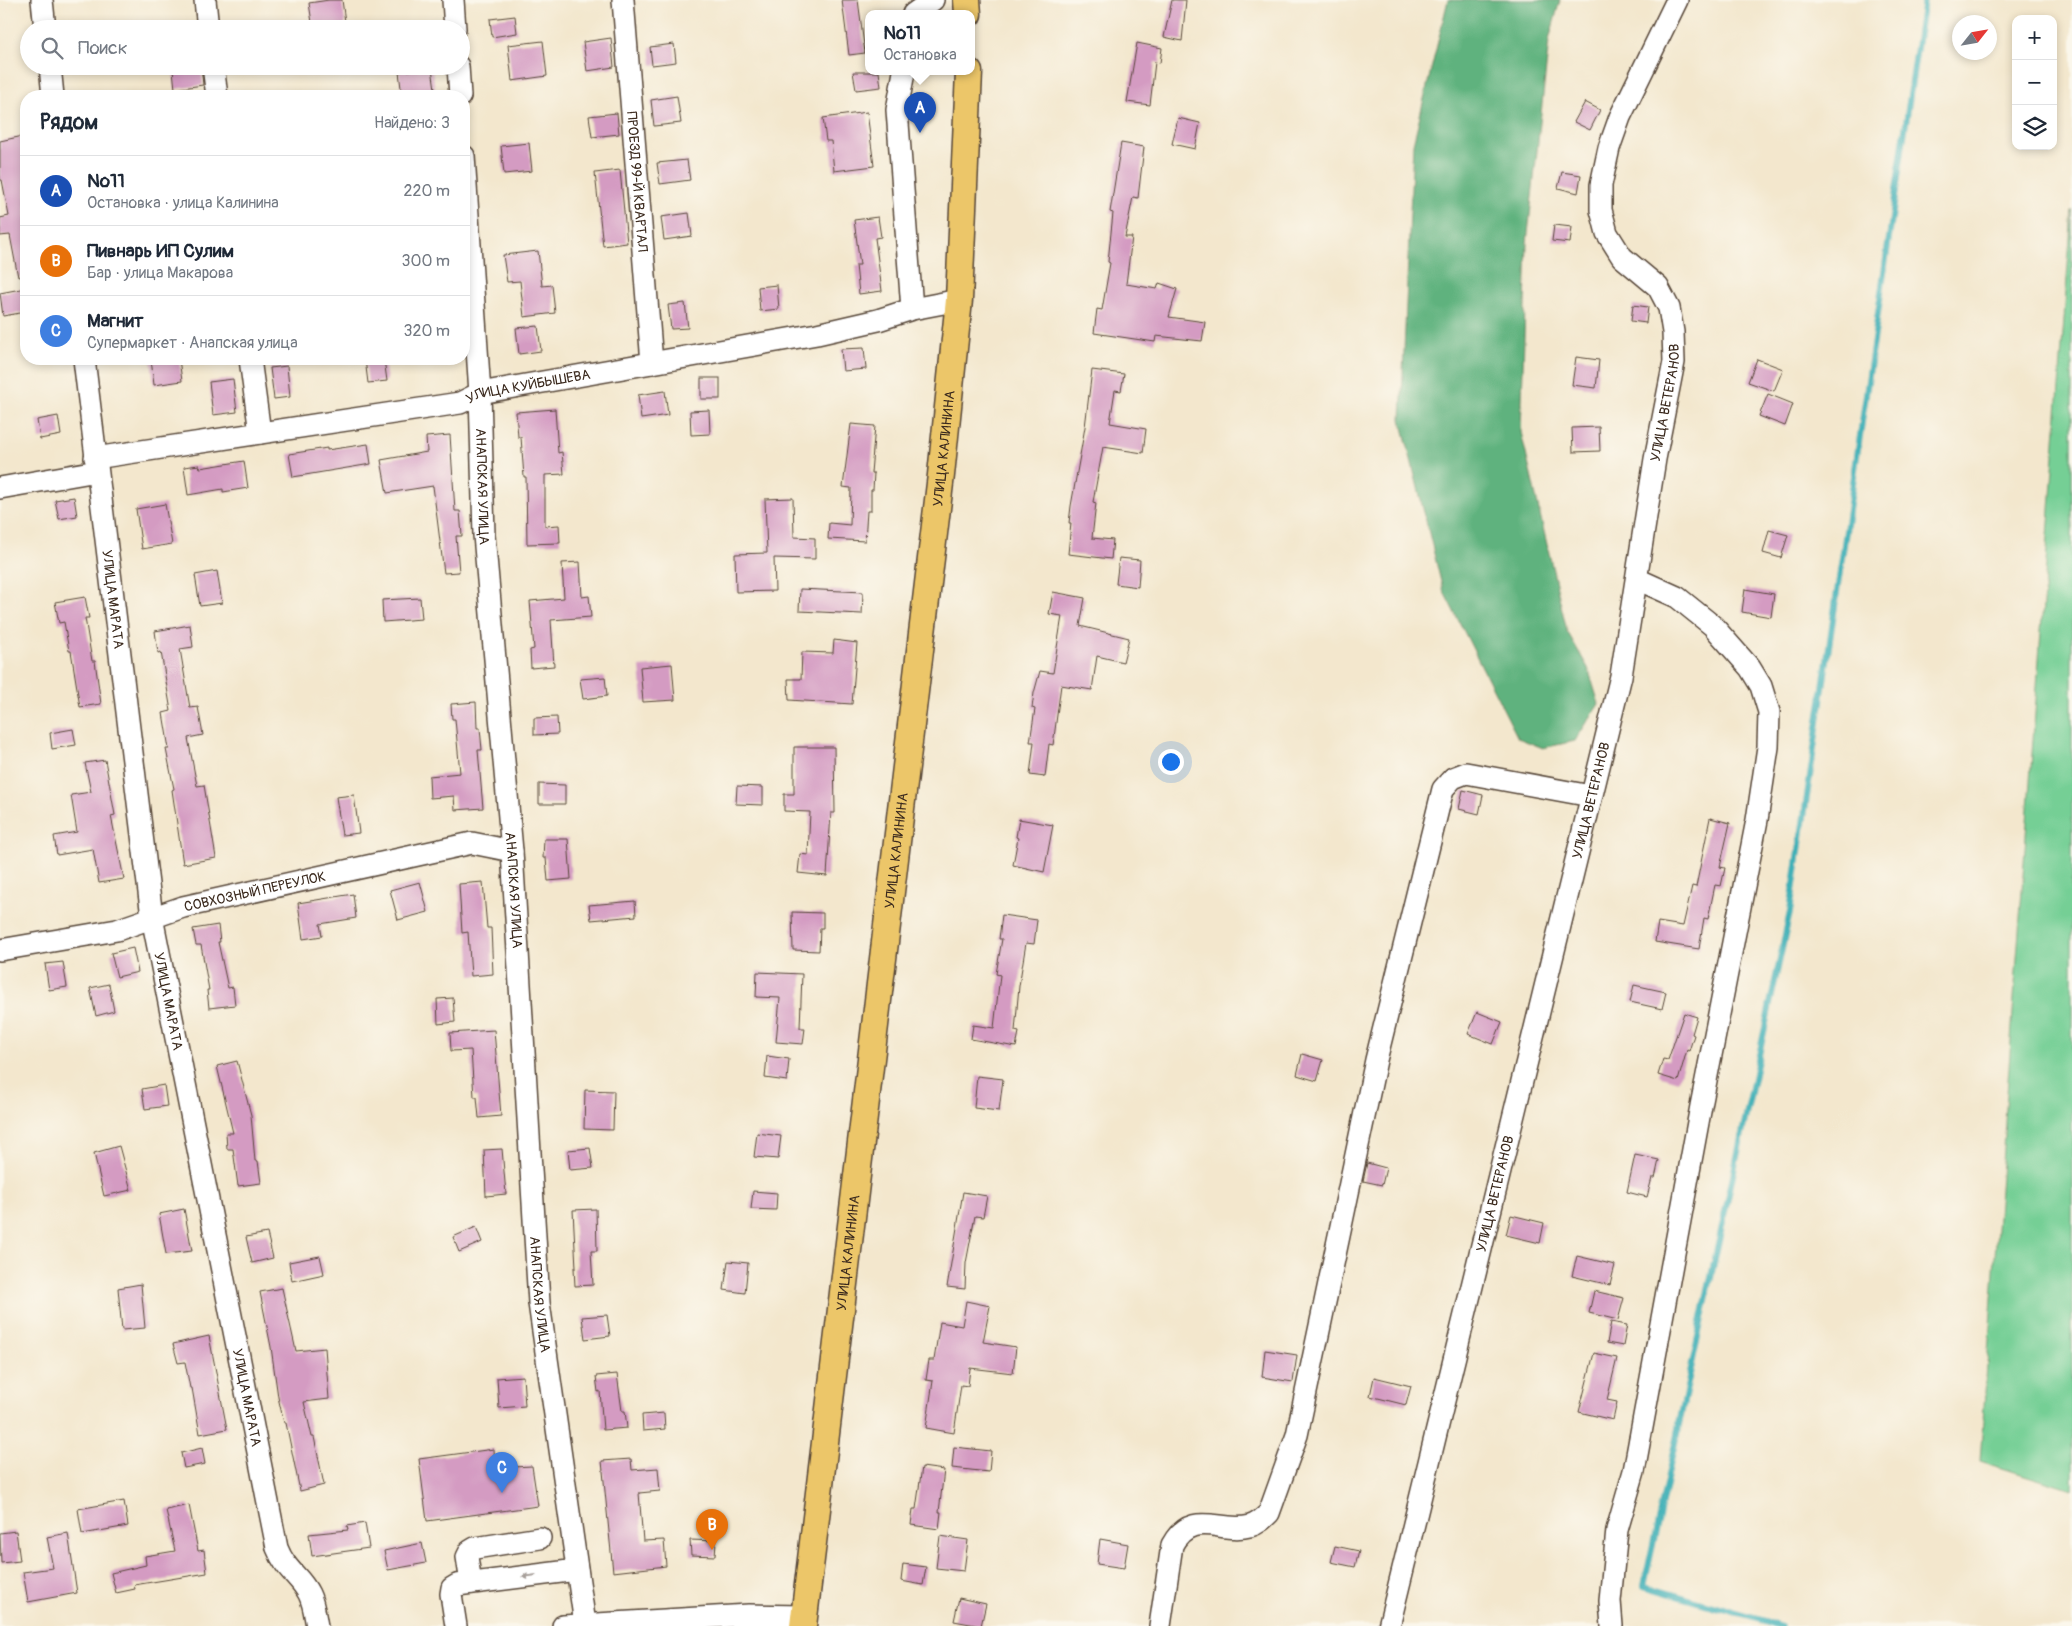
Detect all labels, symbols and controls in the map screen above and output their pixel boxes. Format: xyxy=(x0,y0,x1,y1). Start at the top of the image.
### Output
popup xyxy=(865,10,975,75)
north arrow xyxy=(1952,15,1997,60)
map controls xyxy=(2012,15,2057,150)
button: + xyxy=(2012,15,2057,60)
search box xyxy=(20,20,470,75)
text: №11 xyxy=(883,21,921,45)
icon: search xyxy=(38,34,66,62)
text: Поиск xyxy=(78,36,128,60)
text: Остановка xyxy=(883,45,957,65)
button: − xyxy=(2012,60,2057,105)
pin: A xyxy=(904,92,936,133)
button: layers xyxy=(2012,105,2057,150)
text: Рядом xyxy=(40,109,98,136)
street label: ПРОЕЗД 99-Й КВАРТАЛ xyxy=(623,111,651,253)
text: Найдено: 3 xyxy=(374,113,450,133)
text: №11 xyxy=(87,169,125,193)
text: A xyxy=(51,181,61,201)
text: 220 m xyxy=(404,181,450,201)
text: Остановка · улица Калинина xyxy=(87,193,279,213)
text: Пивнарь ИП Сулим xyxy=(87,239,234,263)
text: B xyxy=(51,251,61,271)
text: 300 m xyxy=(402,251,450,271)
text: Бар · улица Макарова xyxy=(87,263,233,283)
text: Магнит xyxy=(87,309,143,333)
text: C xyxy=(51,321,61,341)
text: 320 m xyxy=(404,321,450,341)
text: Супермаркет · Анапская улица xyxy=(87,333,298,353)
street label: УЛИЦА ВЕТЕРАНОВ xyxy=(1647,343,1683,463)
street label: УЛИЦА КУЙБЫШЕВА xyxy=(463,366,592,408)
street label: УЛИЦА КАЛИНИНА xyxy=(929,390,959,507)
street label: АНАПСКАЯ УЛИЦА xyxy=(472,428,493,546)
street label: УЛИЦА МАРАТА xyxy=(98,549,127,650)
street label: УЛИЦА ВЕТЕРАНОВ xyxy=(1569,740,1614,860)
your location xyxy=(1158,749,1184,775)
street label: УЛИЦА КАЛИНИНА xyxy=(881,792,912,909)
street label: АНАПСКАЯ УЛИЦА xyxy=(501,831,526,949)
street label: СОВХОЗНЫЙ ПЕРЕУЛОК xyxy=(182,868,327,916)
street label: УЛИЦА МАРАТА xyxy=(150,951,186,1052)
street label: УЛИЦА ВЕТЕРАНОВ xyxy=(1473,1134,1517,1254)
street label: УЛИЦА КАЛИНИНА xyxy=(833,1194,864,1312)
street label: АНАПСКАЯ УЛИЦА xyxy=(526,1236,554,1353)
street label: УЛИЦА МАРАТА xyxy=(229,1347,265,1448)
pin: C xyxy=(486,1452,518,1493)
pin: B xyxy=(696,1509,728,1550)
one-way arrow xyxy=(520,1572,536,1580)

